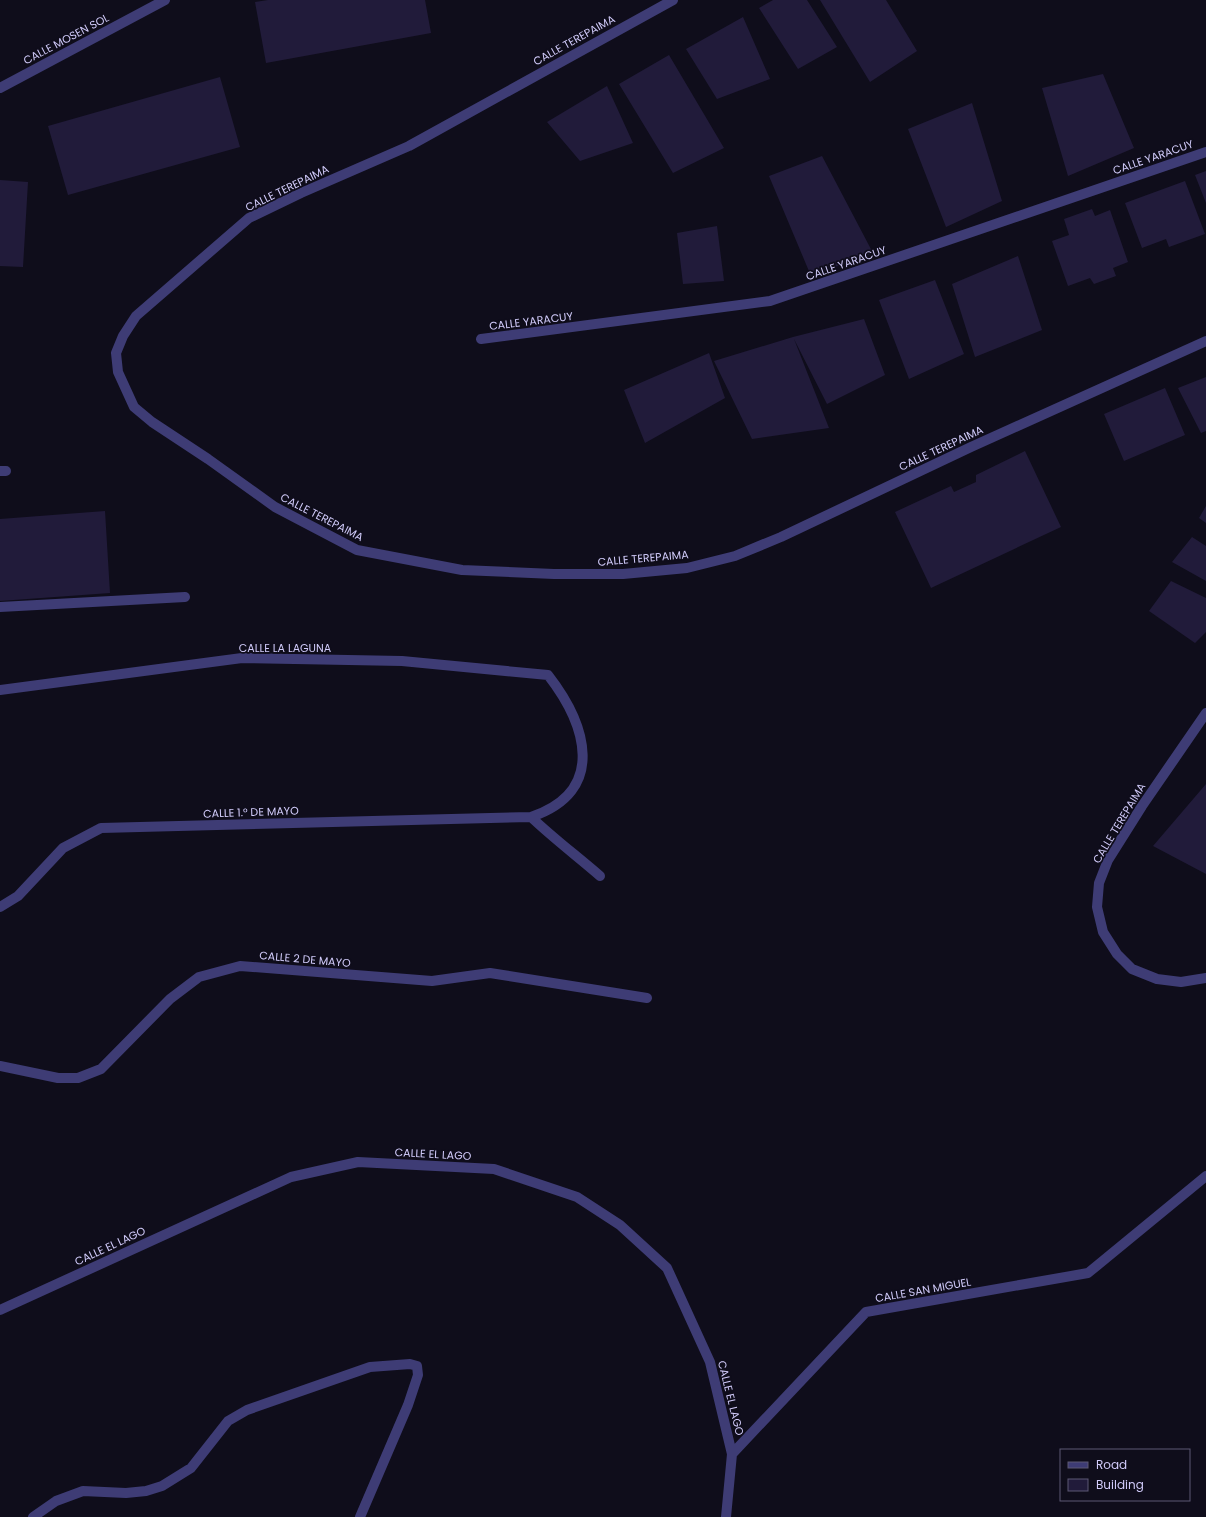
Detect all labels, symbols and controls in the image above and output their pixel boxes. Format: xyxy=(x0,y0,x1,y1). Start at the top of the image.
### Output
street label: CALLE MOSEN SOL xyxy=(20,10,112,68)
street label: CALLE TEREPAIMA xyxy=(530,11,618,69)
street label: CALLE YARACUY xyxy=(1111,136,1196,178)
street label: CALLE TEREPAIMA xyxy=(242,161,332,215)
street label: CALLE YARACUY xyxy=(804,242,889,284)
street label: CALLE YARACUY xyxy=(488,308,574,334)
street label: CALLE TEREPAIMA xyxy=(896,421,986,475)
street label: CALLE TEREPAIMA xyxy=(278,489,367,545)
street label: CALLE TEREPAIMA xyxy=(597,546,690,570)
street label: CALLE LA LAGUNA xyxy=(239,640,332,656)
street label: CALLE TEREPAIMA xyxy=(1089,779,1150,866)
street label: CALLE 1.° DE MAYO xyxy=(203,802,299,822)
street label: CALLE 2 DE MAYO xyxy=(259,947,352,971)
street label: CALLE EL LAGO xyxy=(394,1144,472,1164)
street label: CALLE EL LAGO xyxy=(72,1222,148,1269)
street label: CALLE SAN MIGUEL xyxy=(874,1274,972,1306)
street label: CALLE EL LAGO xyxy=(714,1359,748,1437)
legend xyxy=(1060,1449,1190,1501)
text: Road xyxy=(1096,1456,1127,1473)
text: Building xyxy=(1096,1476,1144,1493)

